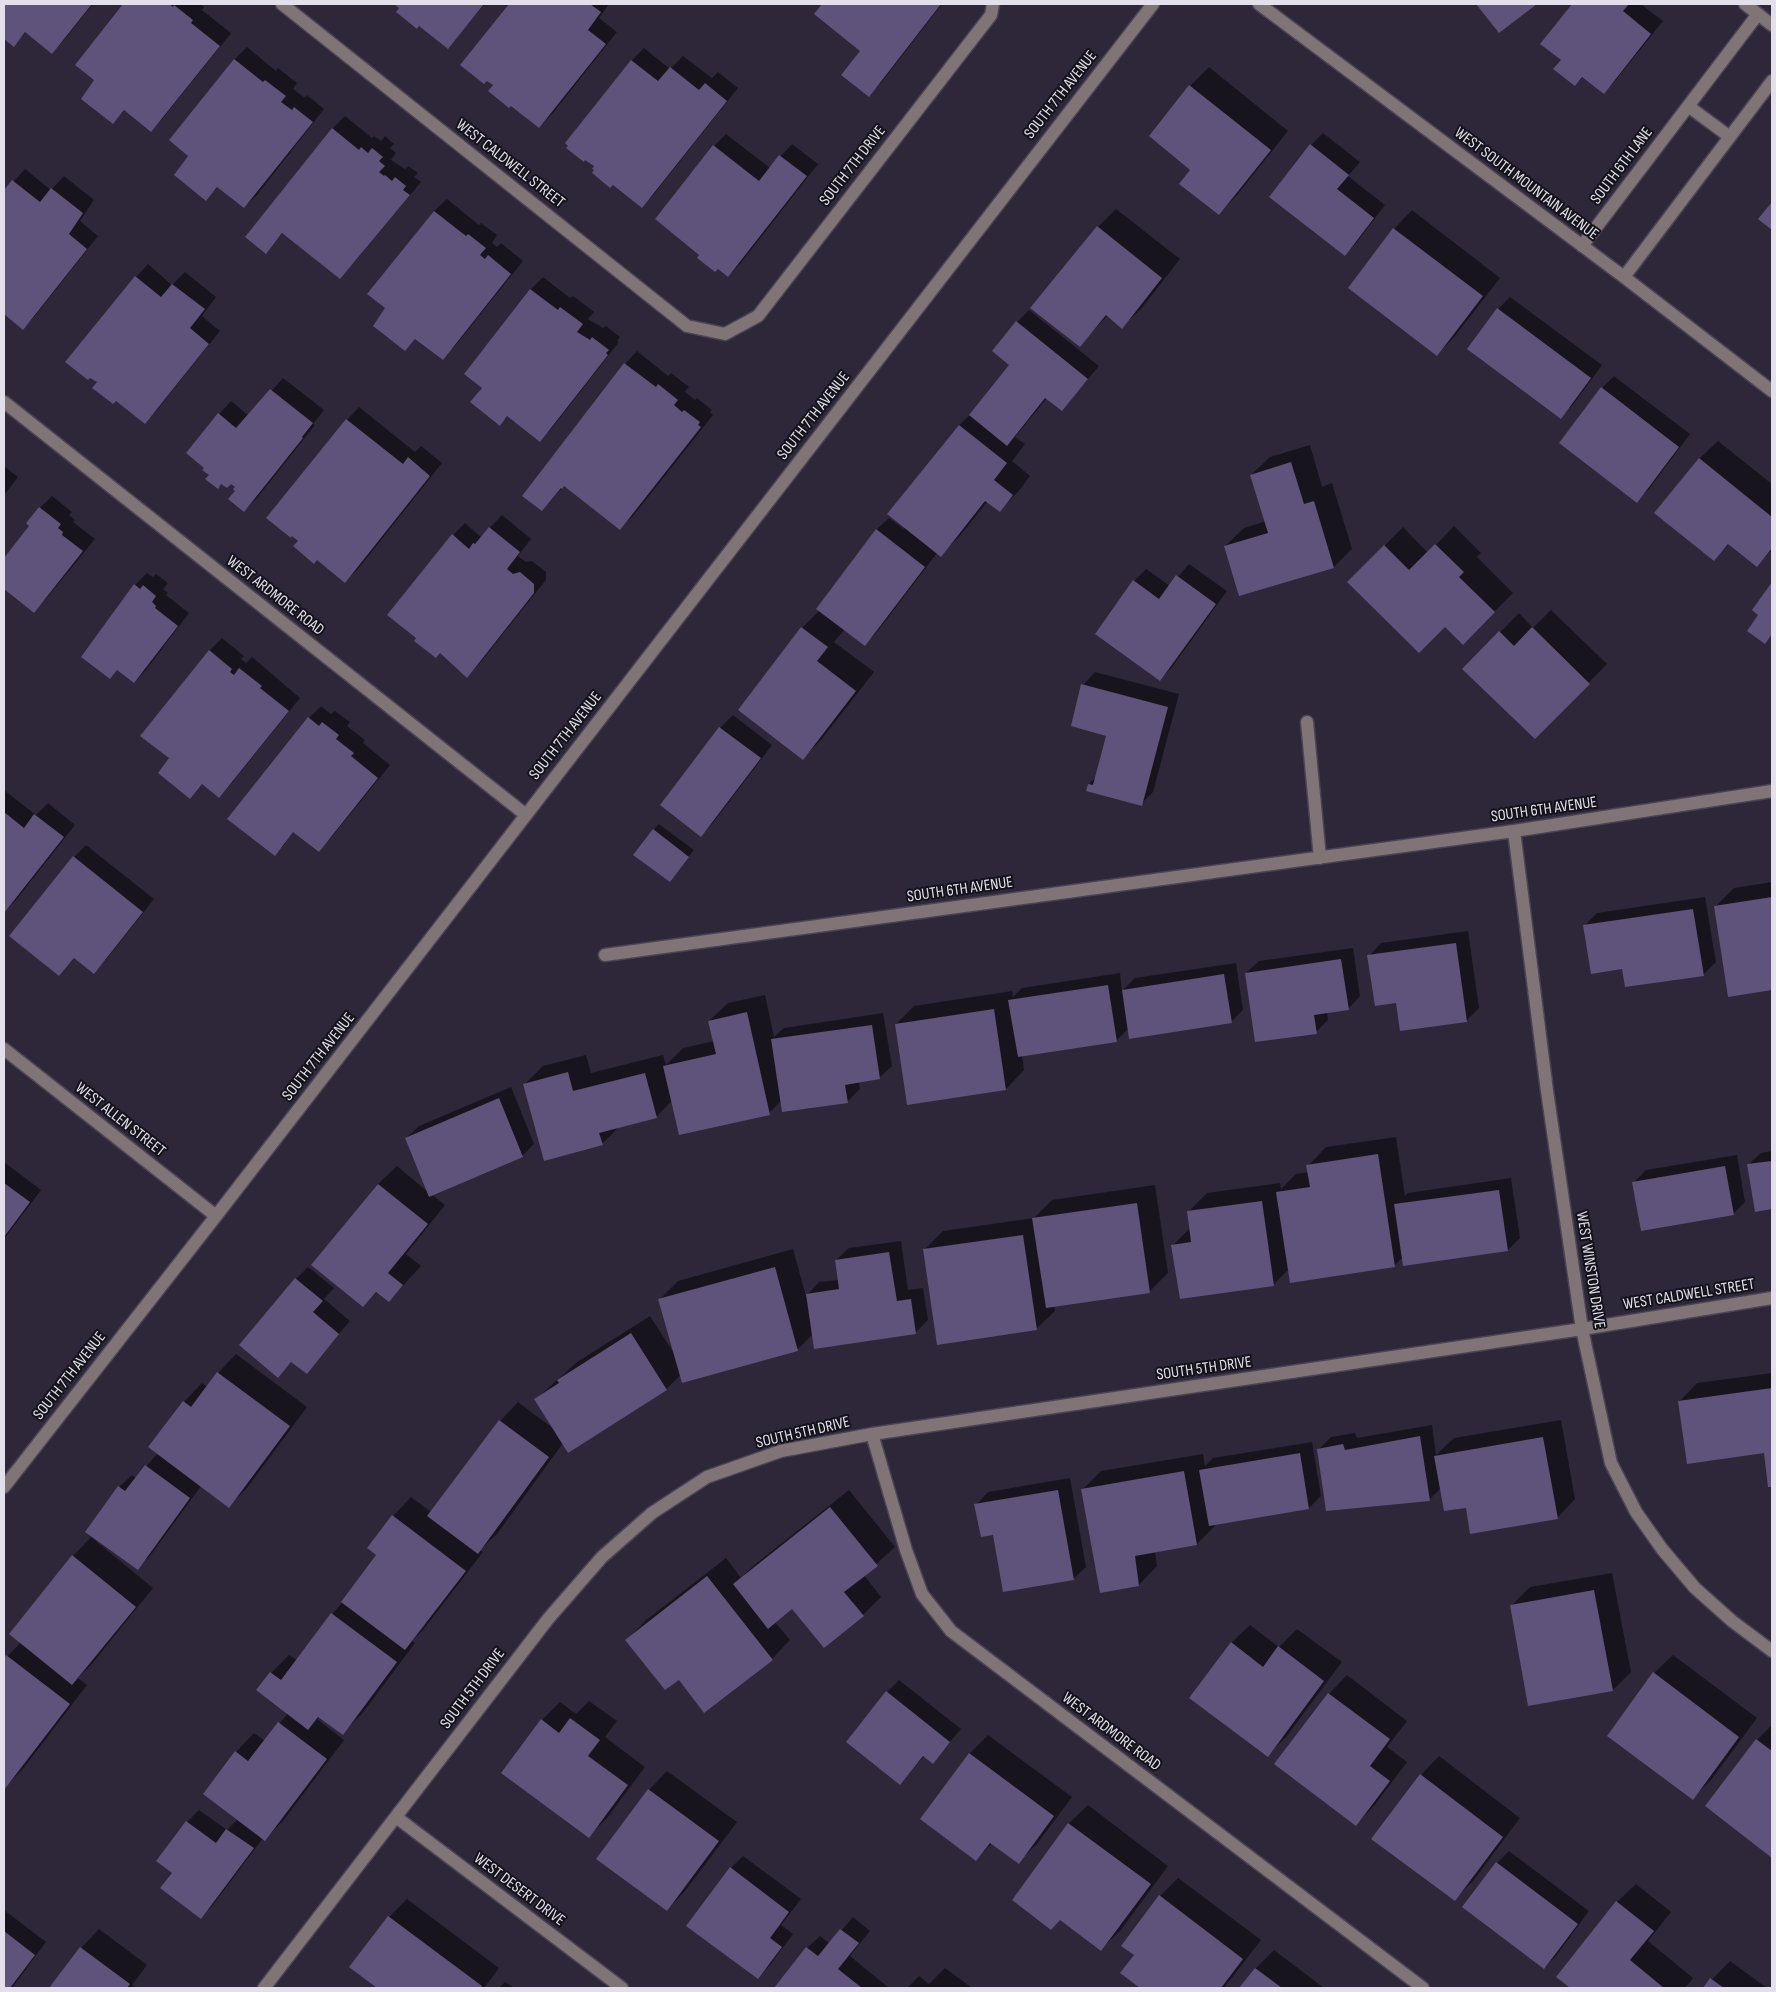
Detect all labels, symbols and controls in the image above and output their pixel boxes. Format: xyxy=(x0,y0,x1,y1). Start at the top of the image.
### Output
street label: SOUTH 7TH AVENUE xyxy=(1021,47,1101,143)
street label: WEST CALDWELL STREET xyxy=(452,116,568,212)
street label: SOUTH 7TH DRIVE xyxy=(816,122,890,210)
street label: WEST SOUTH MOUNTAIN AVENUE xyxy=(1450,124,1602,244)
street label: SOUTH 6TH LANE xyxy=(1587,124,1657,208)
street label: SOUTH 7TH AVENUE xyxy=(774,368,854,464)
street label: WEST ARDMORE ROAD xyxy=(222,552,328,640)
street label: SOUTH 7TH AVENUE xyxy=(526,688,606,784)
street label: SOUTH 6TH AVENUE xyxy=(1490,793,1598,827)
street label: SOUTH 6TH AVENUE xyxy=(906,873,1014,907)
street label: SOUTH 7TH AVENUE xyxy=(279,1009,359,1105)
street label: WEST ALLEN STREET xyxy=(71,1079,169,1161)
street label: WEST WINSTON DRIVE xyxy=(1571,1210,1609,1330)
street label: WEST CALDWELL STREET xyxy=(1622,1275,1756,1315)
street label: SOUTH 7TH AVENUE xyxy=(30,1328,110,1424)
street label: SOUTH 5TH DRIVE xyxy=(1155,1353,1253,1385)
street label: SOUTH 5TH DRIVE xyxy=(754,1413,852,1453)
street label: SOUTH 5TH DRIVE xyxy=(437,1645,509,1733)
street label: WEST ARDMORE ROAD xyxy=(1058,1689,1164,1775)
street label: WEST DESERT DRIVE xyxy=(470,1849,568,1931)

